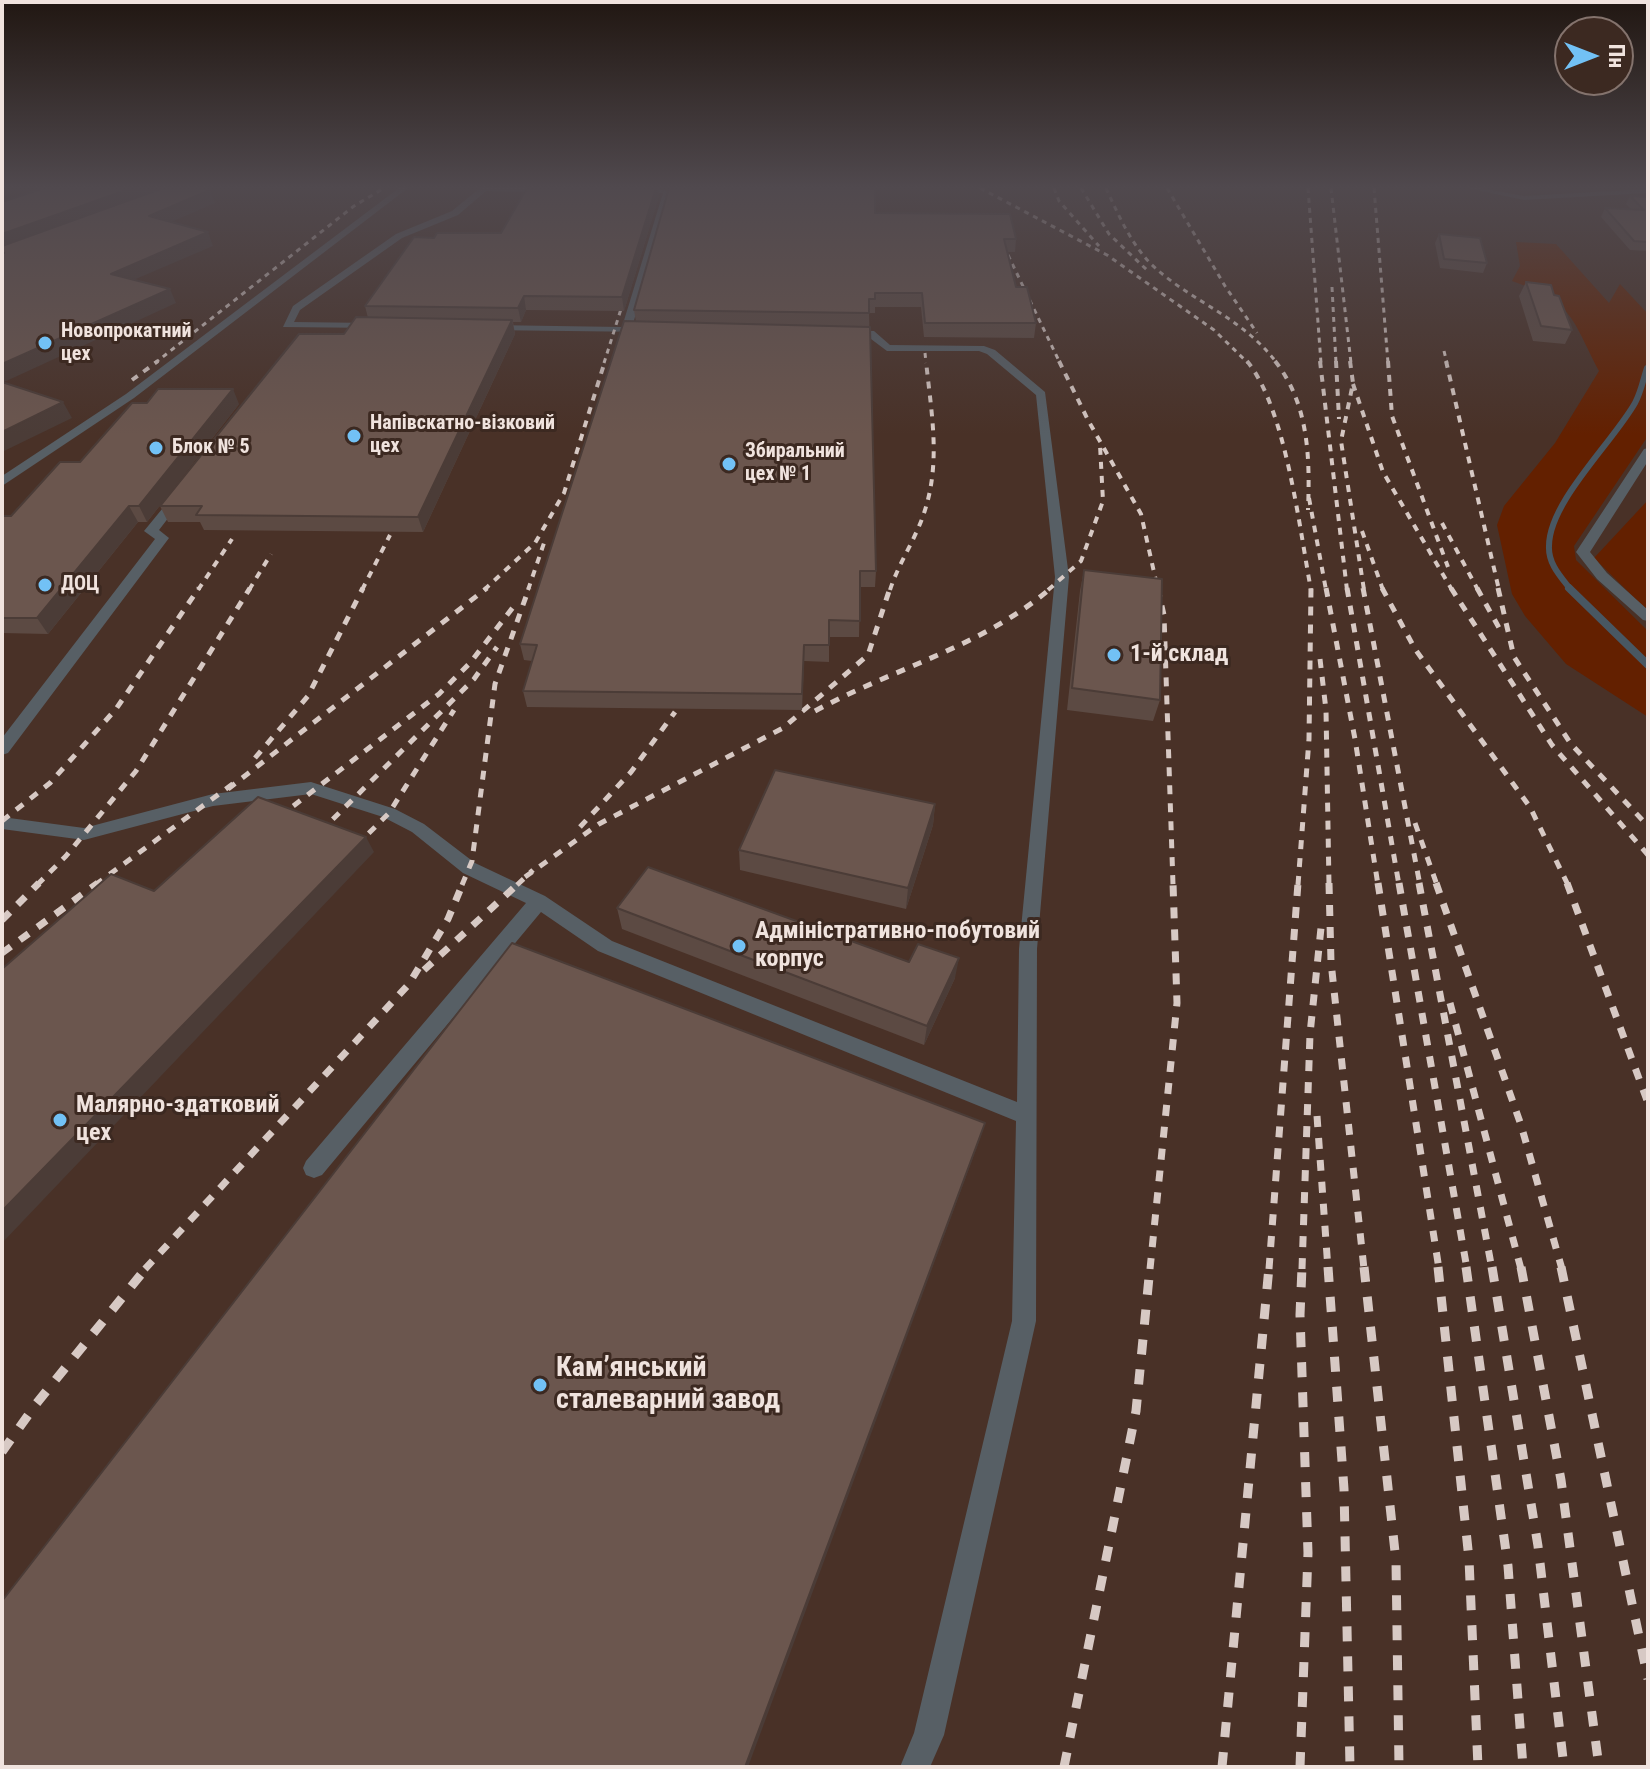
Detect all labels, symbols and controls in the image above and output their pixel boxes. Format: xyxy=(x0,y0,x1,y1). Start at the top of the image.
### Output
north arrow xyxy=(1554,16,1634,96)
text: Пн xyxy=(1604,44,1629,68)
place label: Новопрокатний цех xyxy=(61,320,191,367)
marker: Новопрокатний цех xyxy=(36,334,54,352)
place label: Напівскатно-візковий цех xyxy=(370,412,555,459)
marker: Напівскатно-візковий цех xyxy=(345,427,363,445)
place label: Блок № 5 xyxy=(172,436,250,460)
marker: Блок № 5 xyxy=(147,439,165,457)
place label: Збиральний цех № 1 xyxy=(745,440,845,487)
marker: Збиральний цех № 1 xyxy=(720,455,738,473)
place label: ДОЦ xyxy=(61,573,99,597)
marker: ДОЦ xyxy=(36,576,54,594)
place label: 1-й склад xyxy=(1130,641,1228,669)
marker: 1-й склад xyxy=(1105,646,1123,664)
place label: Адміністративно-побутовий корпус xyxy=(755,918,1040,974)
marker: Адміністративно-побутовий корпус xyxy=(730,937,748,955)
place label: Малярно-здатковий цех xyxy=(76,1092,280,1148)
marker: Малярно-здатковий цех xyxy=(51,1111,69,1129)
place label: Кам’янський сталеварний завод xyxy=(556,1352,780,1418)
marker: Кам’янський сталеварний завод xyxy=(531,1376,549,1394)

